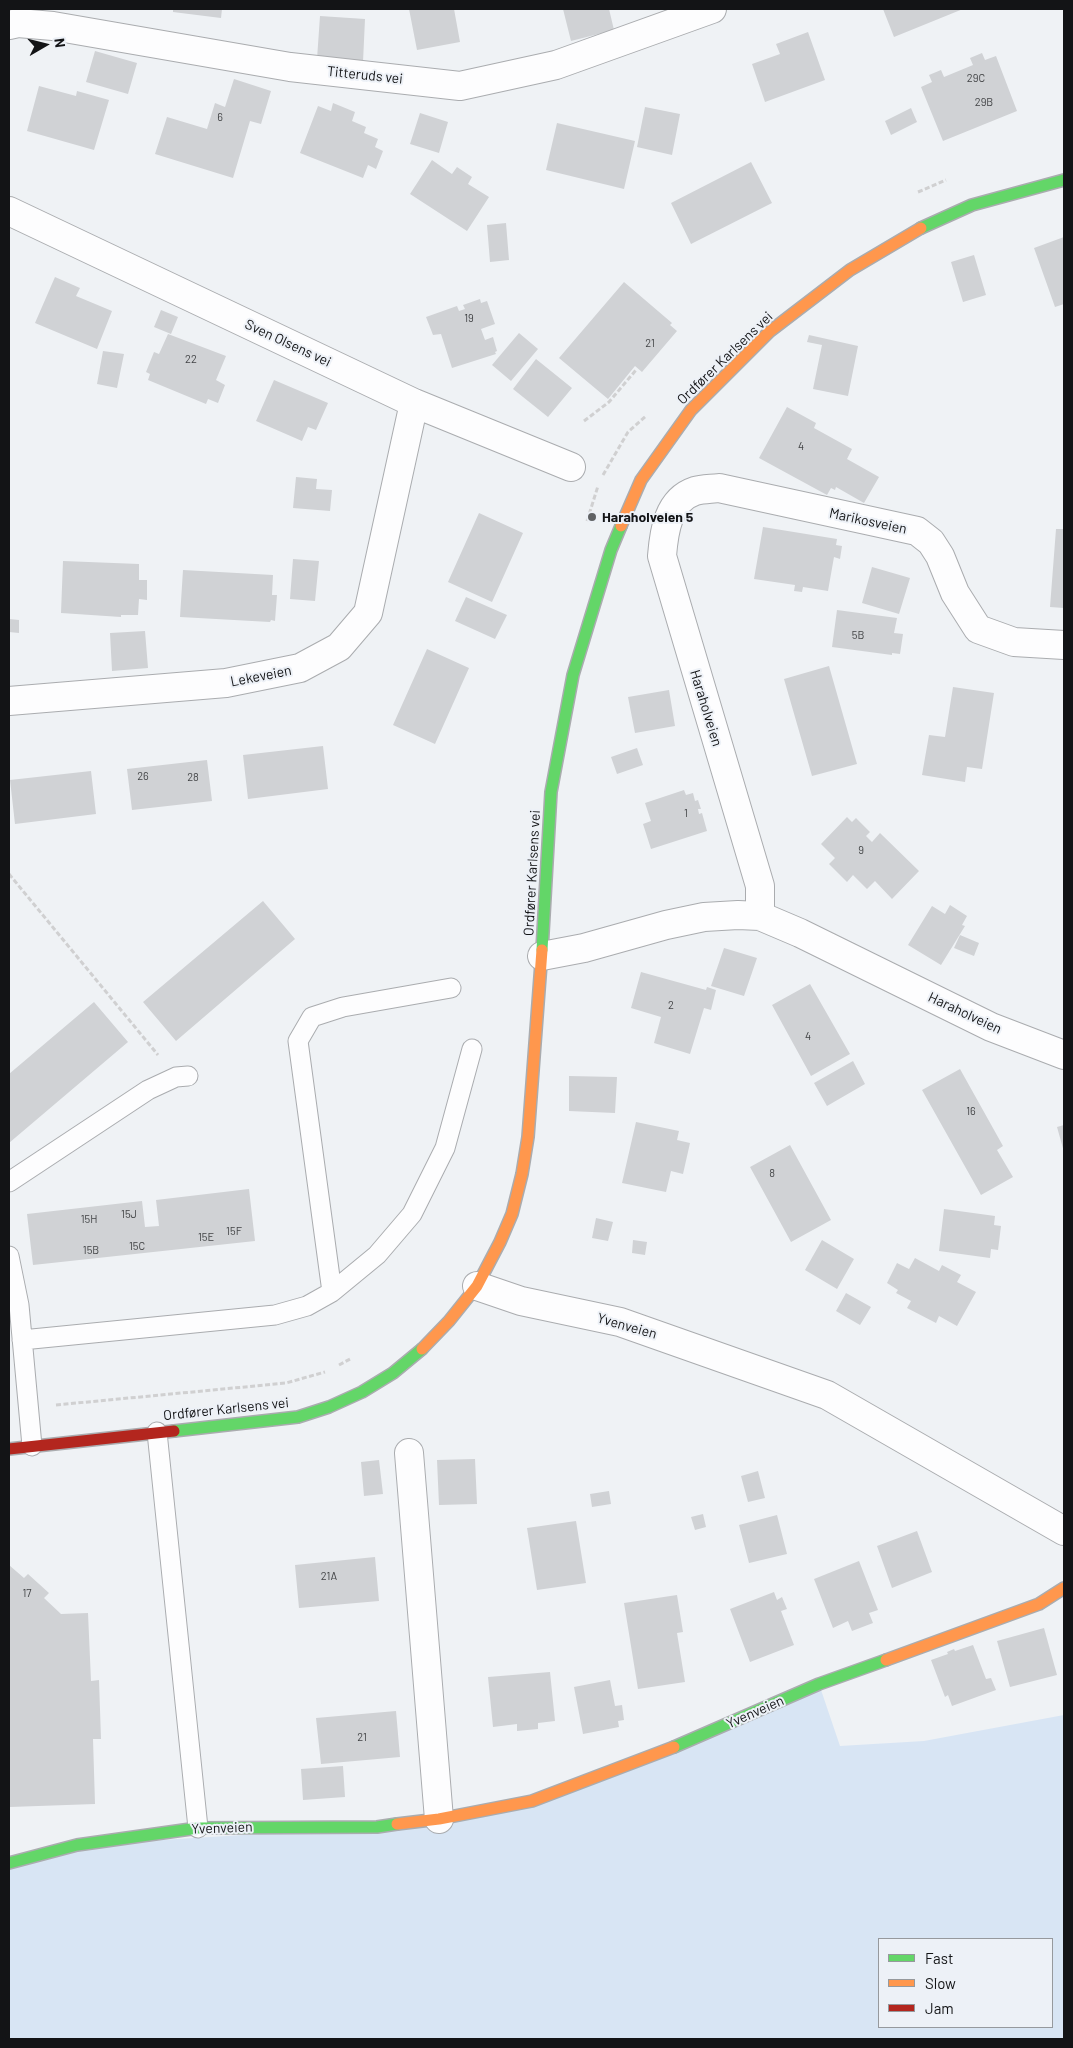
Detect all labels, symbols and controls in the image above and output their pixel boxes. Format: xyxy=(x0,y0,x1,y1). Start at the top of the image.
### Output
north arrow xyxy=(20,20,70,70)
text: N xyxy=(51,37,69,49)
street label: Titteruds vei xyxy=(326,63,404,87)
house number: 29C xyxy=(967,71,985,85)
house number: 29B xyxy=(975,95,993,109)
house number: 6 xyxy=(217,110,223,124)
street label: Ordfører Karlsens vei xyxy=(674,308,776,408)
house number: 19 xyxy=(464,311,474,325)
street label: Sven Olsens vei xyxy=(242,316,334,370)
house number: 21 xyxy=(645,336,655,350)
house number: 22 xyxy=(185,352,197,366)
house number: 4 xyxy=(798,439,804,453)
street label: Marikosveien xyxy=(828,505,908,537)
place label: Haraholveien 5 xyxy=(602,509,693,525)
marker: Haraholveien 5 xyxy=(586,511,598,523)
house number: 5B xyxy=(852,628,864,642)
street label: Lekeveien xyxy=(229,662,293,690)
street label: Haraholveien xyxy=(686,668,726,748)
house number: 26 xyxy=(137,769,149,783)
house number: 28 xyxy=(187,770,199,784)
house number: 1 xyxy=(684,806,688,820)
street label: Ordfører Karlsens vei xyxy=(520,810,544,936)
house number: 9 xyxy=(858,843,864,857)
street label: Haraholveien xyxy=(926,989,1004,1037)
house number: 2 xyxy=(668,998,674,1012)
house number: 4 xyxy=(805,1029,811,1043)
house number: 16 xyxy=(966,1104,976,1118)
house number: 8 xyxy=(769,1166,775,1180)
house number: 15J xyxy=(121,1207,137,1221)
house number: 15H xyxy=(81,1212,97,1226)
house number: 15F xyxy=(226,1224,242,1238)
house number: 15E xyxy=(198,1230,214,1244)
house number: 15C xyxy=(129,1239,145,1253)
house number: 15B xyxy=(83,1243,99,1257)
street label: Yvenveien xyxy=(595,1309,659,1343)
street label: Ordfører Karlsens vei xyxy=(162,1394,290,1424)
house number: 21A xyxy=(321,1569,337,1583)
house number: 17 xyxy=(22,1586,32,1600)
street label: Yvenveien xyxy=(724,1692,786,1732)
house number: 21 xyxy=(357,1730,367,1744)
street label: Yvenveien xyxy=(191,1819,253,1837)
legend xyxy=(878,1938,1053,2028)
text: Fast xyxy=(925,1949,953,1967)
text: Slow xyxy=(925,1974,956,1992)
text: Jam xyxy=(925,1999,954,2017)

